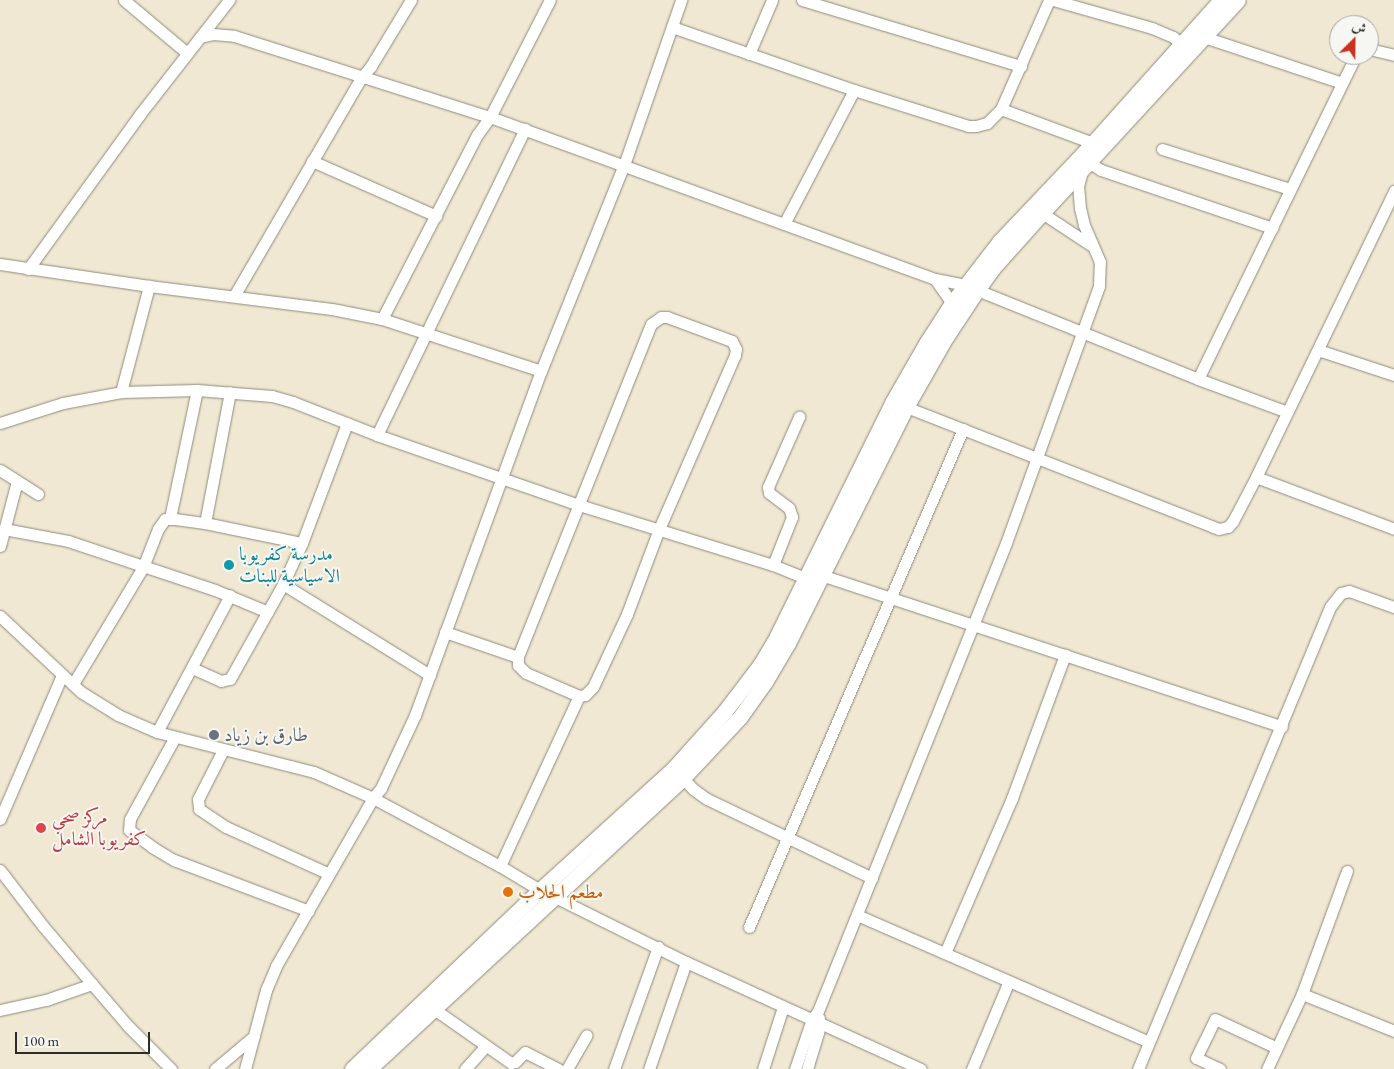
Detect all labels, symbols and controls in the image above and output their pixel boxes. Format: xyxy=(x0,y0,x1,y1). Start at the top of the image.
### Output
north arrow xyxy=(1329,15,1379,65)
text: ش xyxy=(1350,16,1369,38)
place label: مدرسة كفريوبا الاسياسية للبنات xyxy=(239,543,340,587)
marker: مدرسة كفريوبا الاسياسية للبنات xyxy=(223,559,235,571)
place label: طارق بن زياد xyxy=(224,724,308,746)
marker: طارق بن زياد xyxy=(208,729,220,741)
place label: مركز صحي كفريوبا الشامل xyxy=(52,806,146,850)
marker: مركز صحي كفريوبا الشامل xyxy=(34,821,48,835)
place label: مطعم الحلاب xyxy=(518,881,603,903)
marker: مطعم الحلاب xyxy=(502,886,514,898)
scale bar xyxy=(18,1022,152,1054)
text: 100 m xyxy=(23,1031,59,1050)

